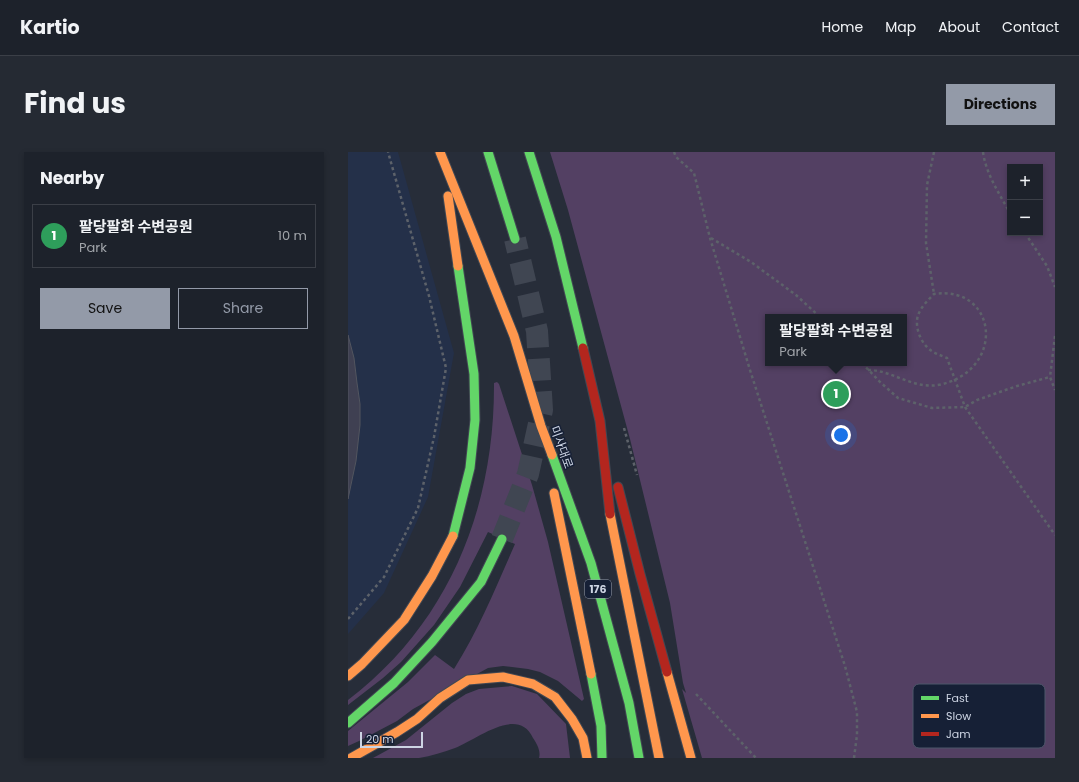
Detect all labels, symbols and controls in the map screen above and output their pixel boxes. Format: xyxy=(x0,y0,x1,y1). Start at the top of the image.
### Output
text: Kartio xyxy=(20,14,80,41)
text: Home xyxy=(821,17,863,37)
text: Map xyxy=(885,17,916,37)
text: About xyxy=(938,17,980,37)
text: Contact xyxy=(1002,17,1059,37)
text: Find us xyxy=(24,84,126,123)
button: Directions xyxy=(946,84,1055,125)
map controls xyxy=(1007,164,1043,236)
button: + xyxy=(1007,164,1043,200)
text: Nearby xyxy=(40,166,104,190)
button: − xyxy=(1007,200,1043,236)
text: 팔당팔화 수변공원 xyxy=(79,216,193,237)
text: 1 xyxy=(52,226,56,245)
text: 10 m xyxy=(278,226,307,245)
text: Park xyxy=(79,238,107,257)
button: Save xyxy=(40,288,170,329)
button: Share xyxy=(178,288,308,329)
popup xyxy=(765,314,907,366)
text: 팔당팔화 수변공원 xyxy=(779,320,893,341)
text: Park xyxy=(779,342,807,361)
pin: 1 xyxy=(823,379,849,409)
street label: 미사대로 xyxy=(546,423,578,471)
your location xyxy=(831,425,851,445)
road number: 176 xyxy=(585,580,611,598)
legend xyxy=(913,684,1045,748)
text: Fast xyxy=(946,690,969,706)
text: Slow xyxy=(946,708,971,724)
text: Jam xyxy=(946,726,971,742)
scale bar xyxy=(360,730,423,749)
text: 20 m xyxy=(366,731,394,747)

